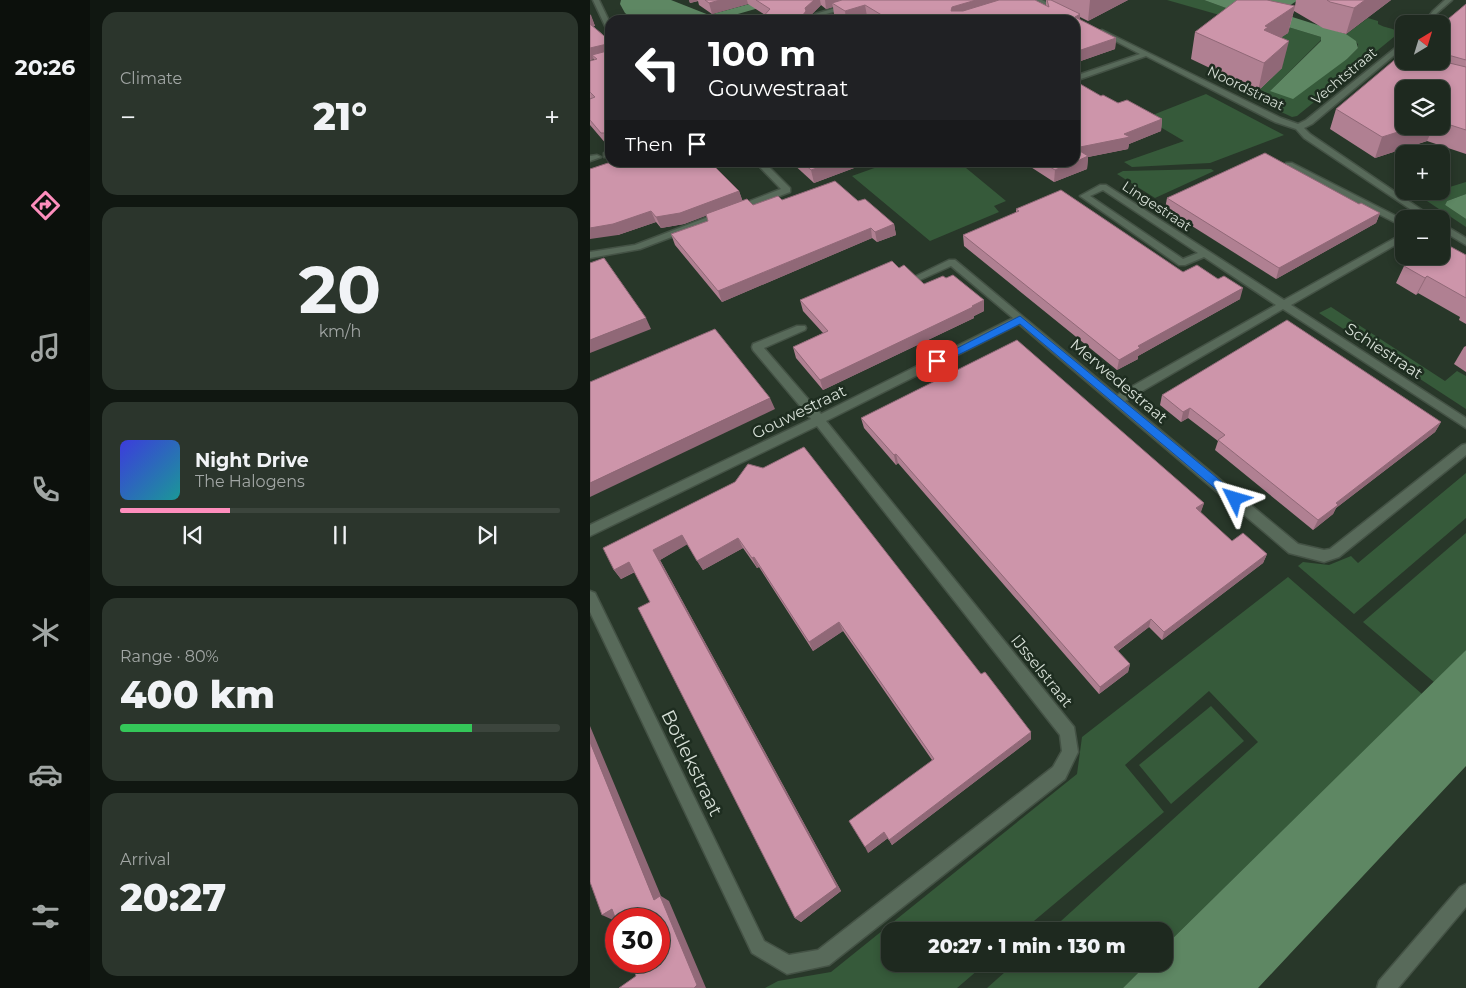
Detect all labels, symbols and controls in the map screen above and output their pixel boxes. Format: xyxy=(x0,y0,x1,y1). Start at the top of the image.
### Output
north arrow xyxy=(1395,15,1450,70)
map controls xyxy=(1395,15,1450,265)
text: 100 m xyxy=(708,32,816,75)
icon: left xyxy=(625,35,690,100)
street label: Vechtstraat xyxy=(1308,43,1381,109)
text: 20:26 xyxy=(15,54,75,81)
street label: Noordstraat xyxy=(1204,62,1288,115)
text: Climate xyxy=(120,69,182,88)
text: Gouwestraat xyxy=(708,75,848,102)
button: layers xyxy=(1395,80,1450,135)
text: 21° xyxy=(313,93,367,140)
text: − xyxy=(120,100,136,134)
text: + xyxy=(544,100,560,134)
icon: arrive xyxy=(683,130,711,158)
text: Then xyxy=(625,133,673,156)
button: + xyxy=(1395,145,1450,200)
street label: Lingestraat xyxy=(1119,177,1195,235)
icon: directions xyxy=(28,188,63,223)
button: − xyxy=(1395,210,1450,265)
text: 20 xyxy=(299,250,381,329)
street label: Schiestraat xyxy=(1342,319,1427,383)
text: km/h xyxy=(319,322,361,341)
icon: music xyxy=(28,330,63,365)
street label: Merwedestraat xyxy=(1067,335,1172,428)
pin xyxy=(916,340,958,382)
icon: arrive xyxy=(923,347,951,375)
street label: Gouwestraat xyxy=(749,381,849,443)
text: Night Drive xyxy=(195,449,309,472)
icon: phone xyxy=(28,472,63,507)
text: The Halogens xyxy=(195,472,305,491)
position arrow xyxy=(1208,472,1260,524)
icon: previous xyxy=(179,521,207,549)
icon: pause xyxy=(326,521,354,549)
icon: next xyxy=(473,521,501,549)
icon: climate xyxy=(28,615,63,650)
street label: IJsselstraat xyxy=(1007,631,1077,712)
text: Range · 80% xyxy=(120,647,219,666)
text: 400 km xyxy=(120,671,275,718)
street label: Botlekstraat xyxy=(656,706,728,820)
icon: car xyxy=(28,757,63,792)
text: Arrival xyxy=(120,850,170,869)
text: 20:27 xyxy=(120,874,226,921)
icon: filters xyxy=(28,899,63,934)
speed limit sign: 30 xyxy=(605,908,670,973)
text: 20:27 · 1 min · 130 m xyxy=(928,935,1126,958)

